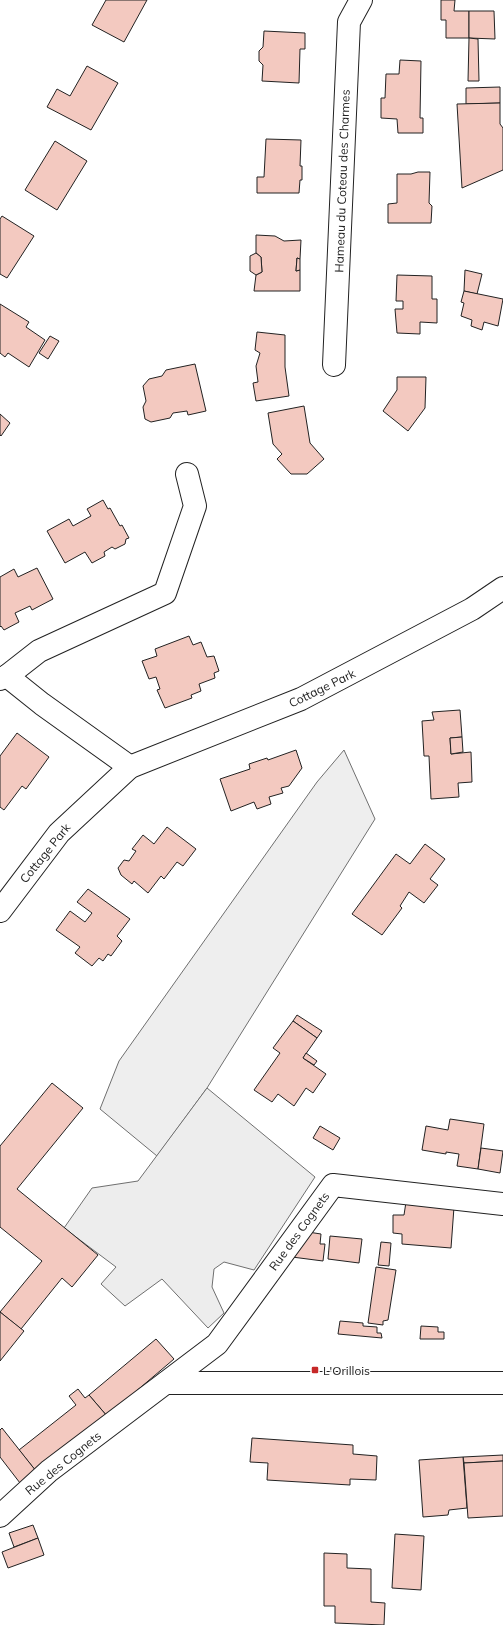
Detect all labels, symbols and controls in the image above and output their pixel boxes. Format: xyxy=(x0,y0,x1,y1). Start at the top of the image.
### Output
street label: Hameau du Coteau des Charmes xyxy=(331,89,353,273)
street label: Cottage Park xyxy=(286,665,358,711)
street label: Cottage Park xyxy=(16,820,74,886)
street label: Rue des Cognets xyxy=(266,1189,333,1273)
place label: L'Orillois xyxy=(323,1363,370,1378)
marker: L'Orillois xyxy=(310,1365,320,1375)
street label: Rue des Cognets xyxy=(22,1428,104,1498)

